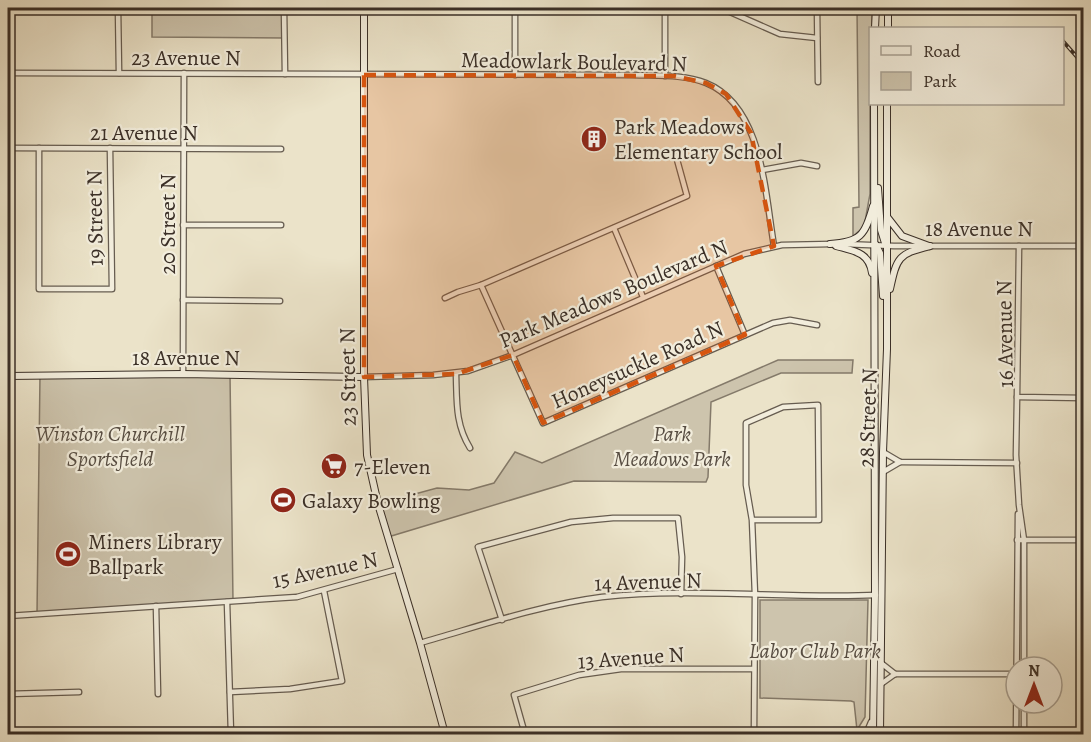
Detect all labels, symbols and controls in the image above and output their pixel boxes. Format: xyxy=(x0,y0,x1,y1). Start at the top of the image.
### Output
legend xyxy=(869,27,1064,105)
text: Road xyxy=(923,39,961,63)
street label: 23 Avenue N xyxy=(131,43,241,73)
street label: Meadowlark Boulevard N xyxy=(461,45,688,79)
text: Park xyxy=(923,69,957,93)
place label: Park Meadows Elementary School xyxy=(614,112,782,167)
street label: 21 Avenue N xyxy=(90,118,198,148)
building icon: Park Meadows Elementary School xyxy=(579,124,609,154)
street label: 19 Street N xyxy=(79,169,111,266)
street label: 20 Street N xyxy=(153,173,183,274)
street label: 18 Avenue N xyxy=(925,214,1033,244)
street label: Park Meadows Boulevard N xyxy=(494,232,733,356)
street label: 16 Avenue N xyxy=(989,280,1021,388)
street label: Honeysuckle Road N xyxy=(547,313,728,416)
street label: 23 Street N xyxy=(332,327,364,426)
street label: 18 Avenue N xyxy=(132,343,240,373)
street label: 28 Street N xyxy=(851,367,885,468)
park label: Winston Churchill Sportsfield xyxy=(35,419,185,474)
park label: Park Meadows Park xyxy=(613,419,731,474)
supermarket icon: 7-Eleven xyxy=(319,451,349,481)
place label: 7-Eleven xyxy=(354,452,431,482)
sports icon: Galaxy Bowling xyxy=(268,485,298,515)
place label: Galaxy Bowling xyxy=(302,486,441,516)
place label: Miners Library Ballpark xyxy=(88,527,222,582)
sports icon: Miners Library Ballpark xyxy=(53,539,83,569)
street label: 15 Avenue N xyxy=(270,544,381,596)
street label: 14 Avenue N xyxy=(594,565,702,599)
park label: Labor Club Park xyxy=(749,636,881,666)
street label: 13 Avenue N xyxy=(577,639,686,677)
north arrow xyxy=(1004,655,1064,715)
text: N xyxy=(1028,660,1040,682)

